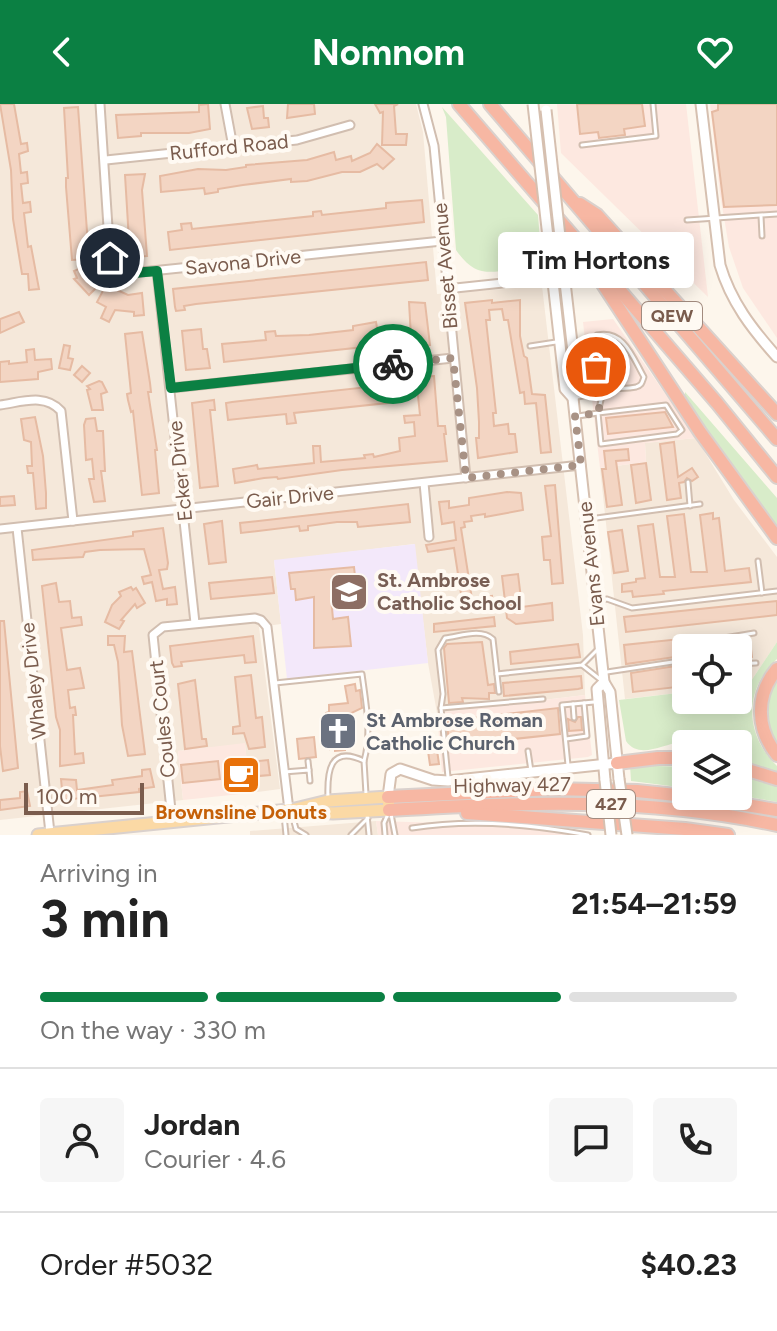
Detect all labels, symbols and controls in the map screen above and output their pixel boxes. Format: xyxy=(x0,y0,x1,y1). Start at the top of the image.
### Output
icon: back xyxy=(40,30,84,74)
icon: heart xyxy=(693,30,737,74)
text: Nomnom xyxy=(312,31,465,74)
street label: Rufford Road xyxy=(168,129,290,165)
street label: Bisset Avenue xyxy=(428,202,462,330)
pin xyxy=(76,224,144,292)
callout: Tim Hortons xyxy=(498,231,694,287)
icon: home xyxy=(88,236,132,280)
street label: Savona Drive xyxy=(184,244,302,280)
text: Tim Hortons xyxy=(522,244,670,276)
road number: QEW xyxy=(642,302,702,330)
courier xyxy=(353,324,433,404)
pin xyxy=(562,333,630,401)
icon: bike xyxy=(371,342,415,386)
icon: bag xyxy=(574,345,618,389)
street label: Ecker Drive xyxy=(163,419,197,522)
street label: Gair Drive xyxy=(245,480,335,514)
street label: Evans Avenue xyxy=(573,500,609,628)
place label: St. Ambrose Catholic School xyxy=(377,568,522,615)
school or university icon: St. Ambrose Catholic School xyxy=(328,571,370,613)
street label: Whaley Drive xyxy=(15,621,51,741)
map controls xyxy=(672,634,752,810)
button: locate xyxy=(672,634,752,714)
street label: Coules Court xyxy=(144,659,180,779)
place label: St Ambrose Roman Catholic Church xyxy=(366,708,543,755)
church icon: St Ambrose Roman Catholic Church xyxy=(317,710,359,752)
button: layers xyxy=(672,730,752,810)
cafe icon: Brownsline Donuts xyxy=(220,754,262,796)
street label: Highway 427 xyxy=(453,772,571,798)
scale bar xyxy=(24,779,144,815)
text: 100 m xyxy=(36,783,97,810)
road number: 427 xyxy=(587,790,635,818)
place label: Brownsline Donuts xyxy=(155,800,327,824)
text: Arriving in xyxy=(40,857,158,889)
text: 21:54–21:59 xyxy=(571,885,737,922)
text: 3 min xyxy=(40,888,170,950)
text: On the way · 330 m xyxy=(40,1014,266,1046)
button: person xyxy=(40,1098,124,1182)
button: chat xyxy=(549,1098,633,1182)
button: phone xyxy=(653,1098,737,1182)
text: Jordan xyxy=(144,1106,240,1143)
text: Courier · 4.6 xyxy=(144,1143,286,1175)
text: Order #5032 xyxy=(40,1246,213,1283)
text: $40.23 xyxy=(640,1246,737,1283)

